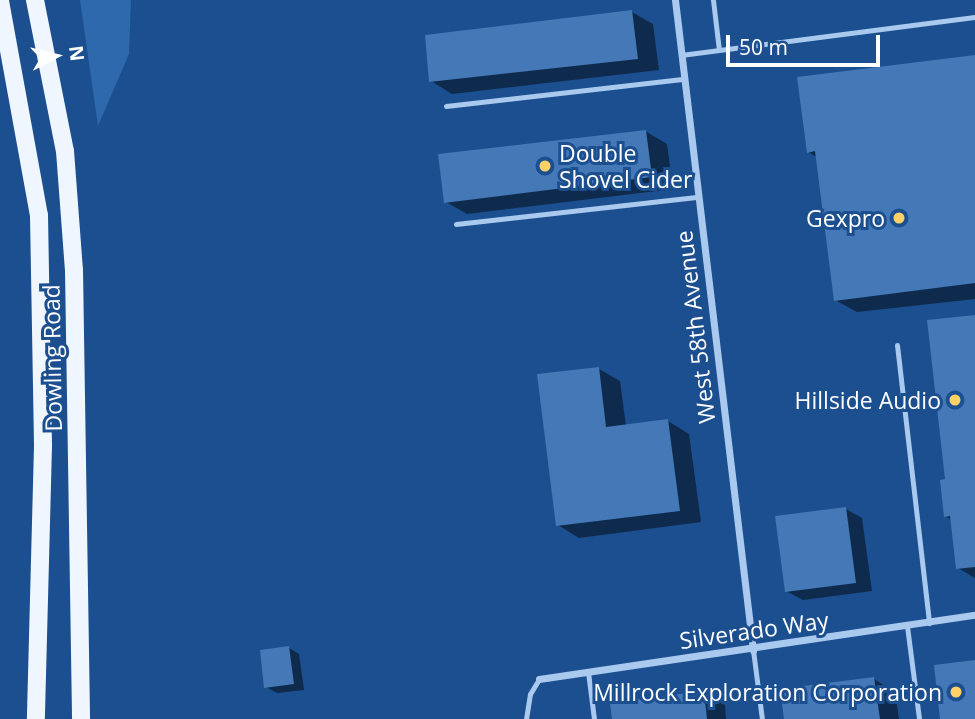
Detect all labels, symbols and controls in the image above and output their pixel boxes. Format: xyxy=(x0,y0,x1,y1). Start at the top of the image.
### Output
north arrow xyxy=(21,21,91,91)
scale bar xyxy=(730,21,884,65)
text: 50 m xyxy=(739,33,788,61)
text: N xyxy=(63,44,91,63)
place label: Double Shovel Cider xyxy=(559,139,692,193)
marker: Double Shovel Cider xyxy=(537,158,553,174)
place label: Gexpro xyxy=(806,204,885,232)
marker: Gexpro xyxy=(891,210,907,226)
street label: West 58th Avenue xyxy=(669,229,721,425)
street label: Dowling Road xyxy=(37,284,67,432)
place label: Hillside Audio xyxy=(795,386,941,414)
marker: Hillside Audio xyxy=(947,392,963,408)
street label: Silverado Way xyxy=(678,606,830,654)
place label: Millrock Exploration Corporation xyxy=(593,678,942,706)
marker: Millrock Exploration Corporation xyxy=(948,684,964,700)

